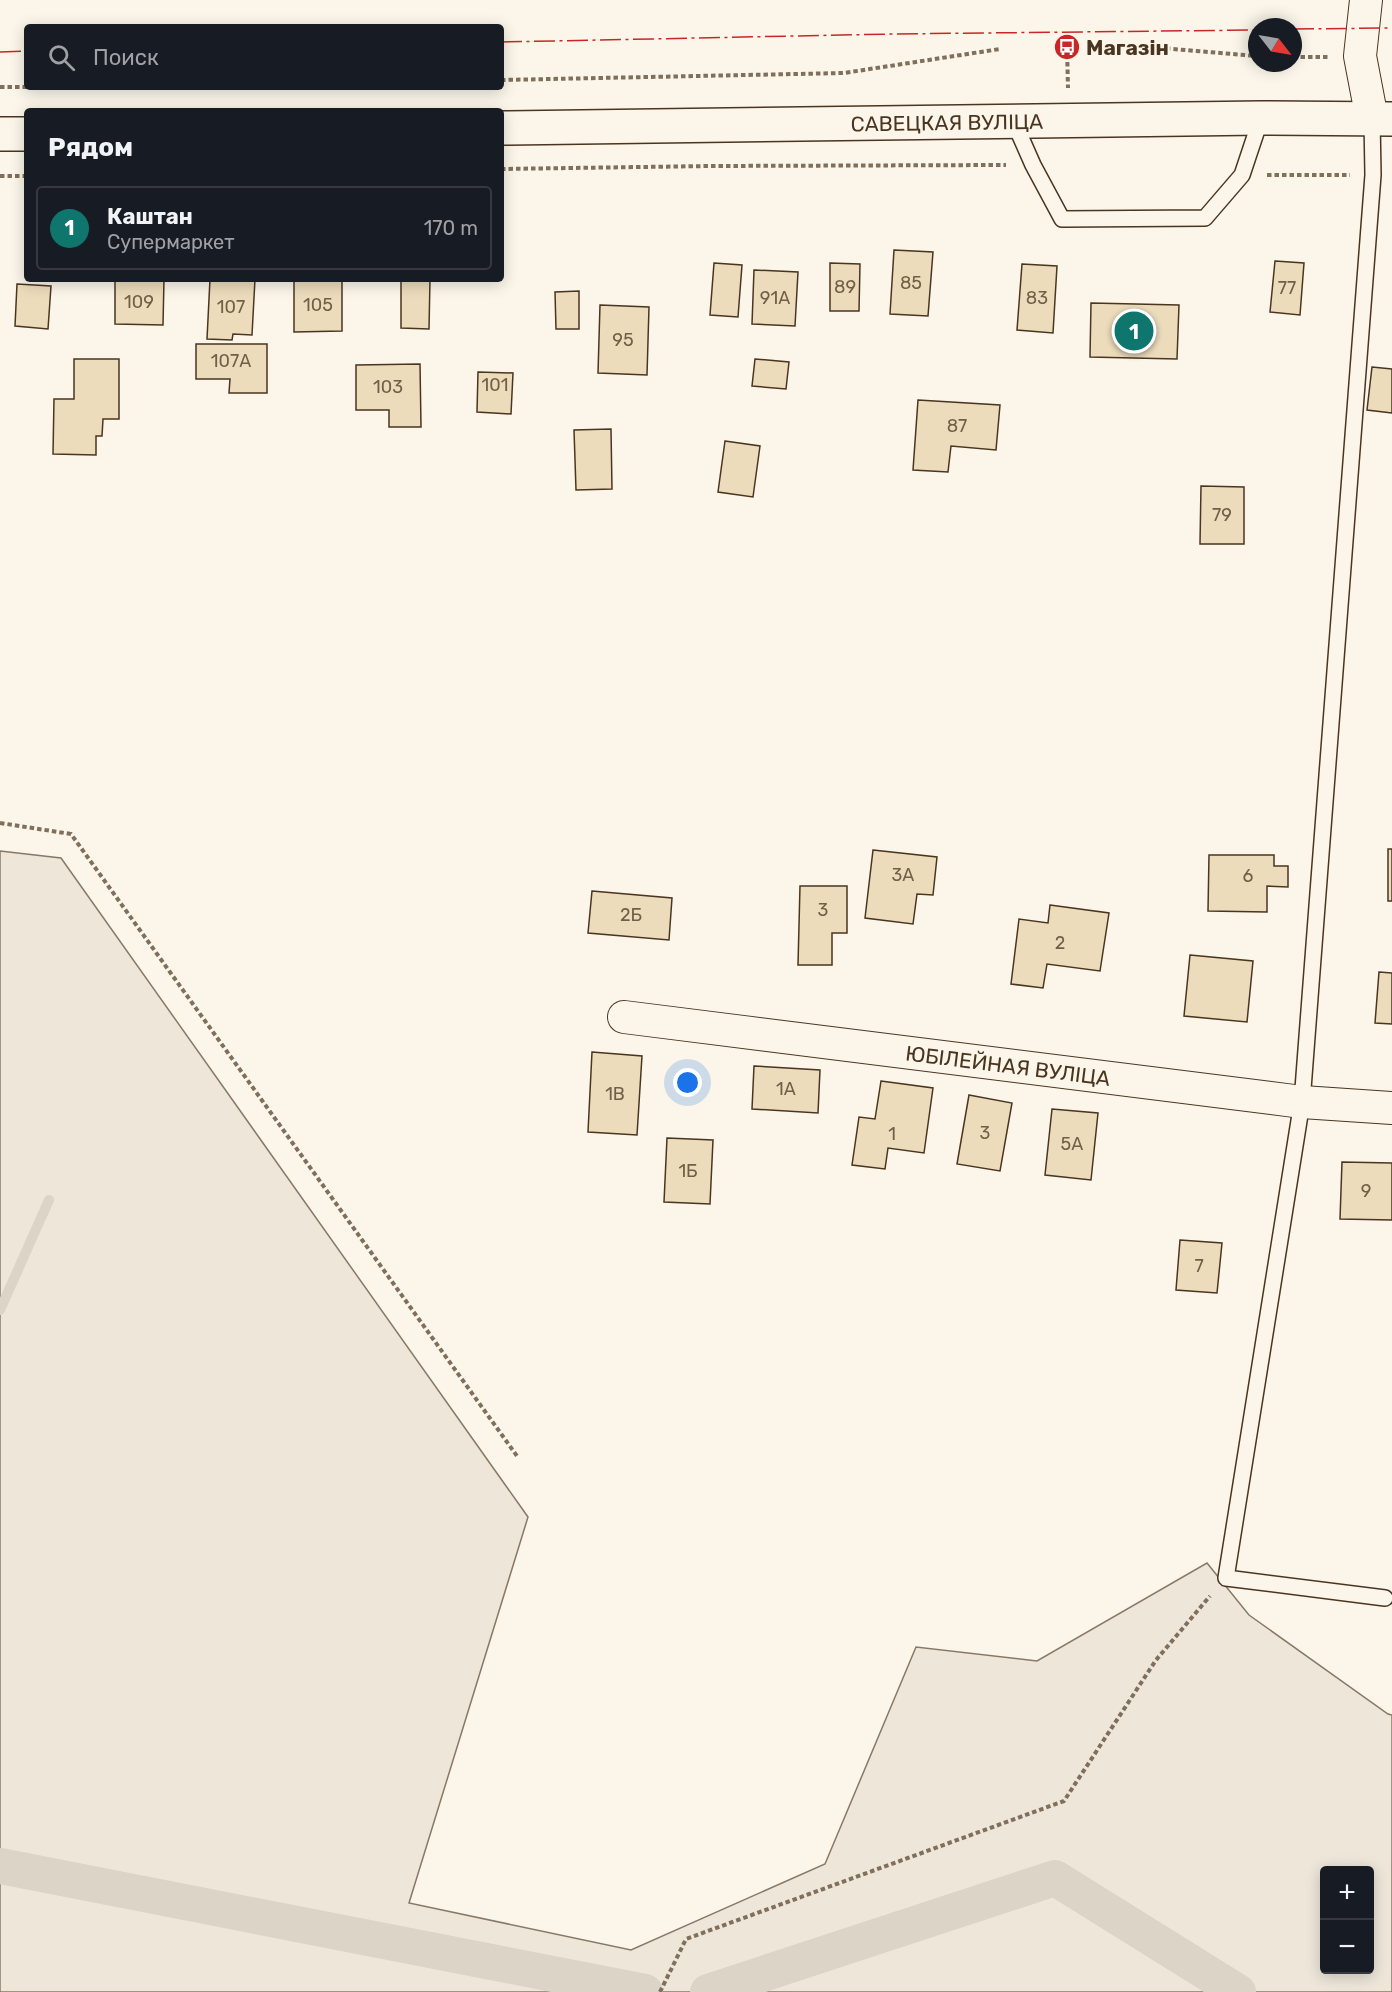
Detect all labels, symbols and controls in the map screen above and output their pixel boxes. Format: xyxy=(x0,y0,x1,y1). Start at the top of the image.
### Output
north arrow xyxy=(1248,18,1302,72)
search box xyxy=(24,24,504,90)
bus stop icon: Магазін xyxy=(1052,32,1082,62)
place label: Магазін xyxy=(1086,35,1169,60)
icon: search xyxy=(45,41,78,74)
text: Поиск xyxy=(93,44,159,71)
street label: САВЕЦКАЯ ВУЛІЦА xyxy=(850,108,1043,136)
text: Рядом xyxy=(48,132,133,163)
text: Каштан xyxy=(107,203,193,230)
text: 1 xyxy=(65,216,74,240)
text: 170 m xyxy=(424,216,478,240)
text: Супермаркет xyxy=(107,230,235,254)
house number: 85 xyxy=(900,272,922,294)
house number: 89 xyxy=(834,276,856,298)
house number: 77 xyxy=(1278,277,1296,299)
house number: 91А xyxy=(760,287,790,309)
house number: 83 xyxy=(1026,287,1048,309)
house number: 109 xyxy=(124,291,154,313)
house number: 105 xyxy=(303,294,333,316)
house number: 107 xyxy=(217,296,245,318)
pin: 1 xyxy=(1114,308,1154,354)
house number: 95 xyxy=(612,329,634,351)
house number: 107А xyxy=(211,350,251,372)
house number: 101 xyxy=(482,374,508,396)
house number: 103 xyxy=(373,376,403,398)
house number: 87 xyxy=(947,415,967,437)
house number: 79 xyxy=(1212,504,1232,526)
house number: 3А xyxy=(892,864,914,886)
house number: 6 xyxy=(1243,865,1254,887)
house number: 3 xyxy=(818,899,828,921)
house number: 2Б xyxy=(620,904,642,926)
house number: 2 xyxy=(1055,932,1065,954)
street label: ЮБІЛЕЙНАЯ ВУЛІЦА xyxy=(904,1040,1112,1090)
your location xyxy=(673,1068,702,1097)
house number: 1А xyxy=(776,1078,796,1100)
house number: 1В xyxy=(605,1083,625,1105)
house number: 3 xyxy=(980,1122,990,1144)
house number: 1 xyxy=(888,1123,896,1145)
house number: 5А xyxy=(1061,1133,1083,1155)
house number: 1Б xyxy=(678,1160,698,1182)
house number: 9 xyxy=(1361,1180,1371,1202)
house number: 7 xyxy=(1194,1255,1204,1277)
map controls xyxy=(1320,1866,1374,1974)
button: + xyxy=(1320,1866,1374,1920)
button: − xyxy=(1320,1920,1374,1974)

